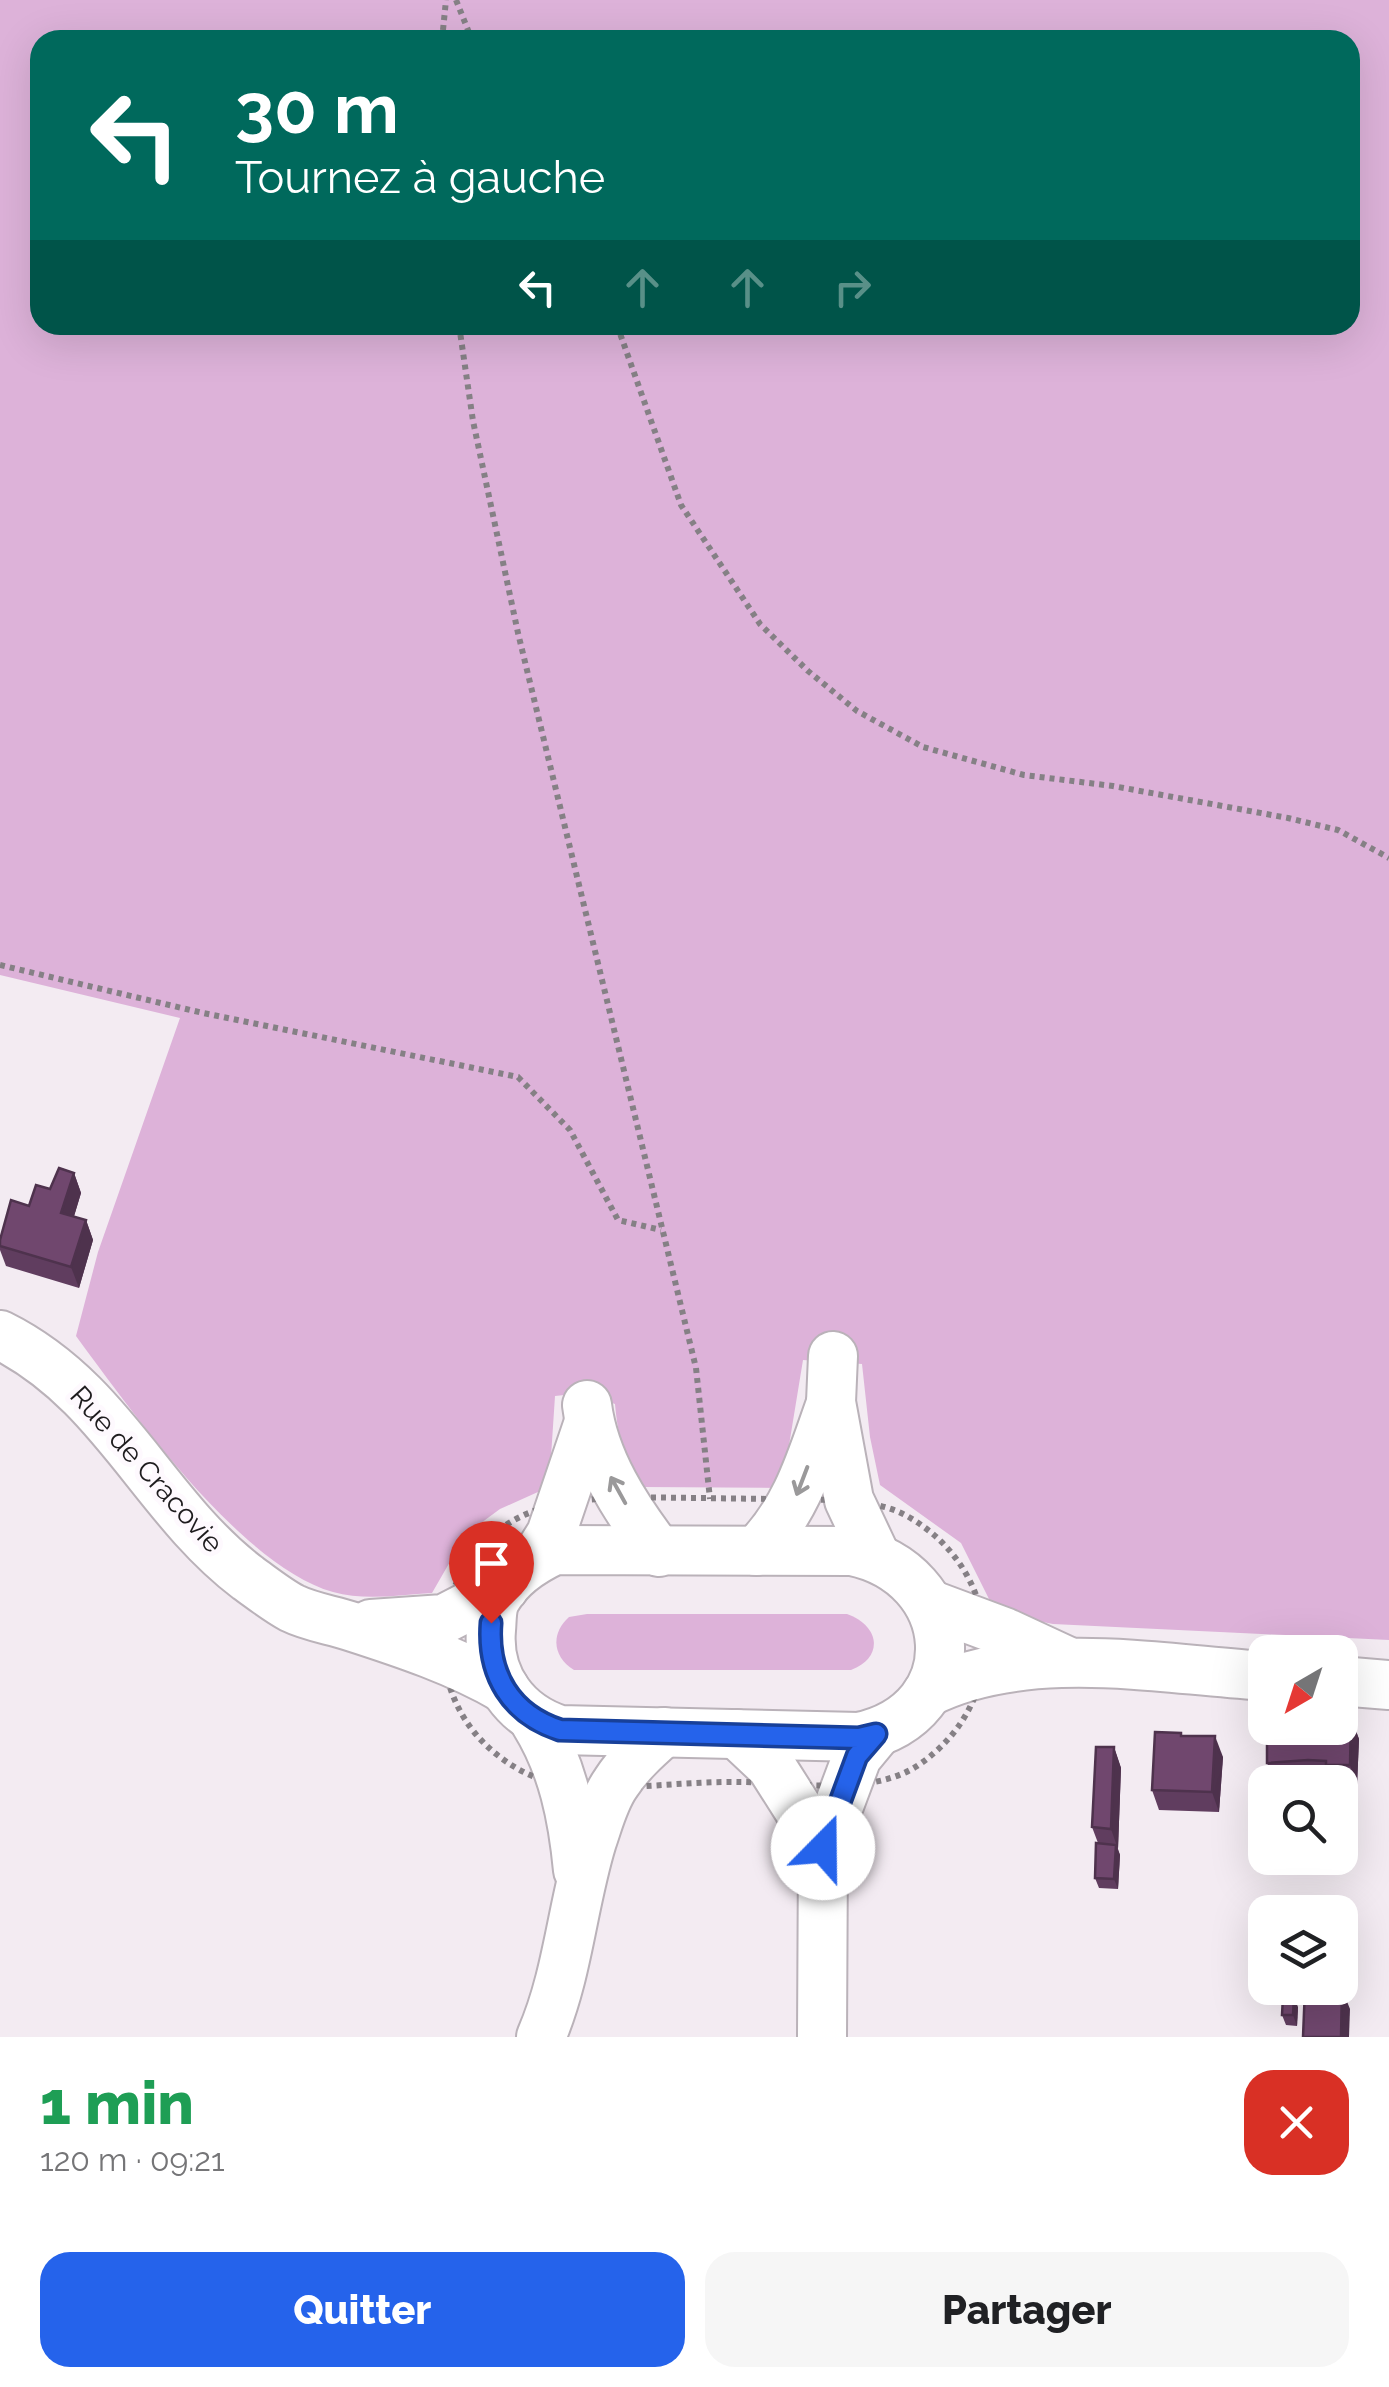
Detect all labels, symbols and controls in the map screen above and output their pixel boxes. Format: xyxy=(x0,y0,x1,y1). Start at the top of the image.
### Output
text: 30 m xyxy=(235,67,399,149)
icon: left xyxy=(70,70,200,200)
text: Tournez à gauche xyxy=(235,151,605,204)
icon: left xyxy=(510,260,565,315)
icon: ahead xyxy=(615,260,670,315)
icon: ahead xyxy=(720,260,775,315)
icon: right xyxy=(825,260,880,315)
street label: Rue de Cracovie xyxy=(63,1379,230,1559)
one-way arrow xyxy=(792,1466,810,1496)
one-way arrow xyxy=(607,1476,627,1505)
pin xyxy=(449,1521,534,1624)
icon: arrive xyxy=(464,1536,519,1591)
north arrow xyxy=(1248,1635,1358,1745)
map controls xyxy=(1248,1635,1358,2005)
button: search xyxy=(1248,1765,1358,1875)
position arrow xyxy=(771,1796,875,1900)
button: layers xyxy=(1248,1895,1358,2005)
text: 1 min xyxy=(40,2068,194,2138)
button: close xyxy=(1244,2070,1349,2175)
text: 120 m · 09:21 xyxy=(40,2141,225,2178)
button: Quitter xyxy=(40,2252,685,2367)
button: Partager xyxy=(705,2252,1349,2367)

